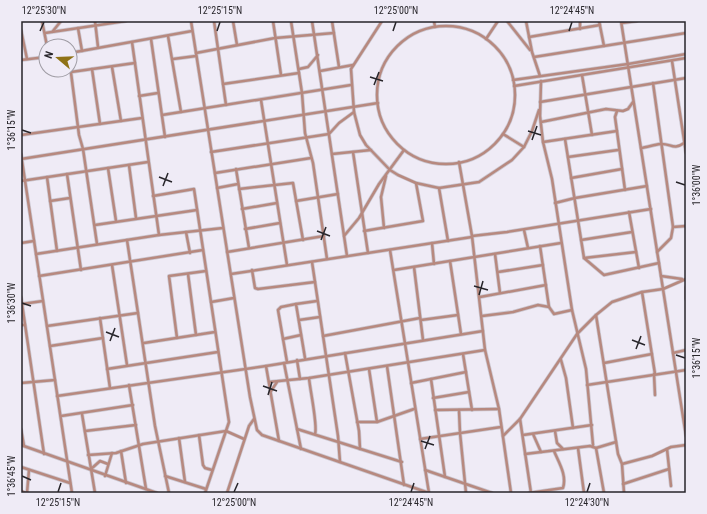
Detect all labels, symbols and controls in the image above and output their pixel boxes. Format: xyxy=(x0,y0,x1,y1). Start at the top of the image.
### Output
text: 12°25'30"N xyxy=(22,5,66,16)
text: 12°25'15"N xyxy=(198,5,242,16)
text: 12°25'00"N xyxy=(374,5,418,16)
text: 12°24'45"N xyxy=(550,5,594,16)
north arrow xyxy=(38,38,78,78)
text: N xyxy=(42,49,56,60)
text: 1°36'15"W xyxy=(6,109,17,151)
text: 1°36'00"W xyxy=(691,164,702,206)
text: 1°36'30"W xyxy=(6,282,17,324)
text: 1°36'15"W xyxy=(691,337,702,379)
text: 1°36'45"W xyxy=(6,455,17,497)
text: 12°25'15"N xyxy=(36,497,80,508)
text: 12°25'00"N xyxy=(212,497,256,508)
text: 12°24'45"N xyxy=(389,497,433,508)
text: 12°24'30"N xyxy=(565,497,609,508)

